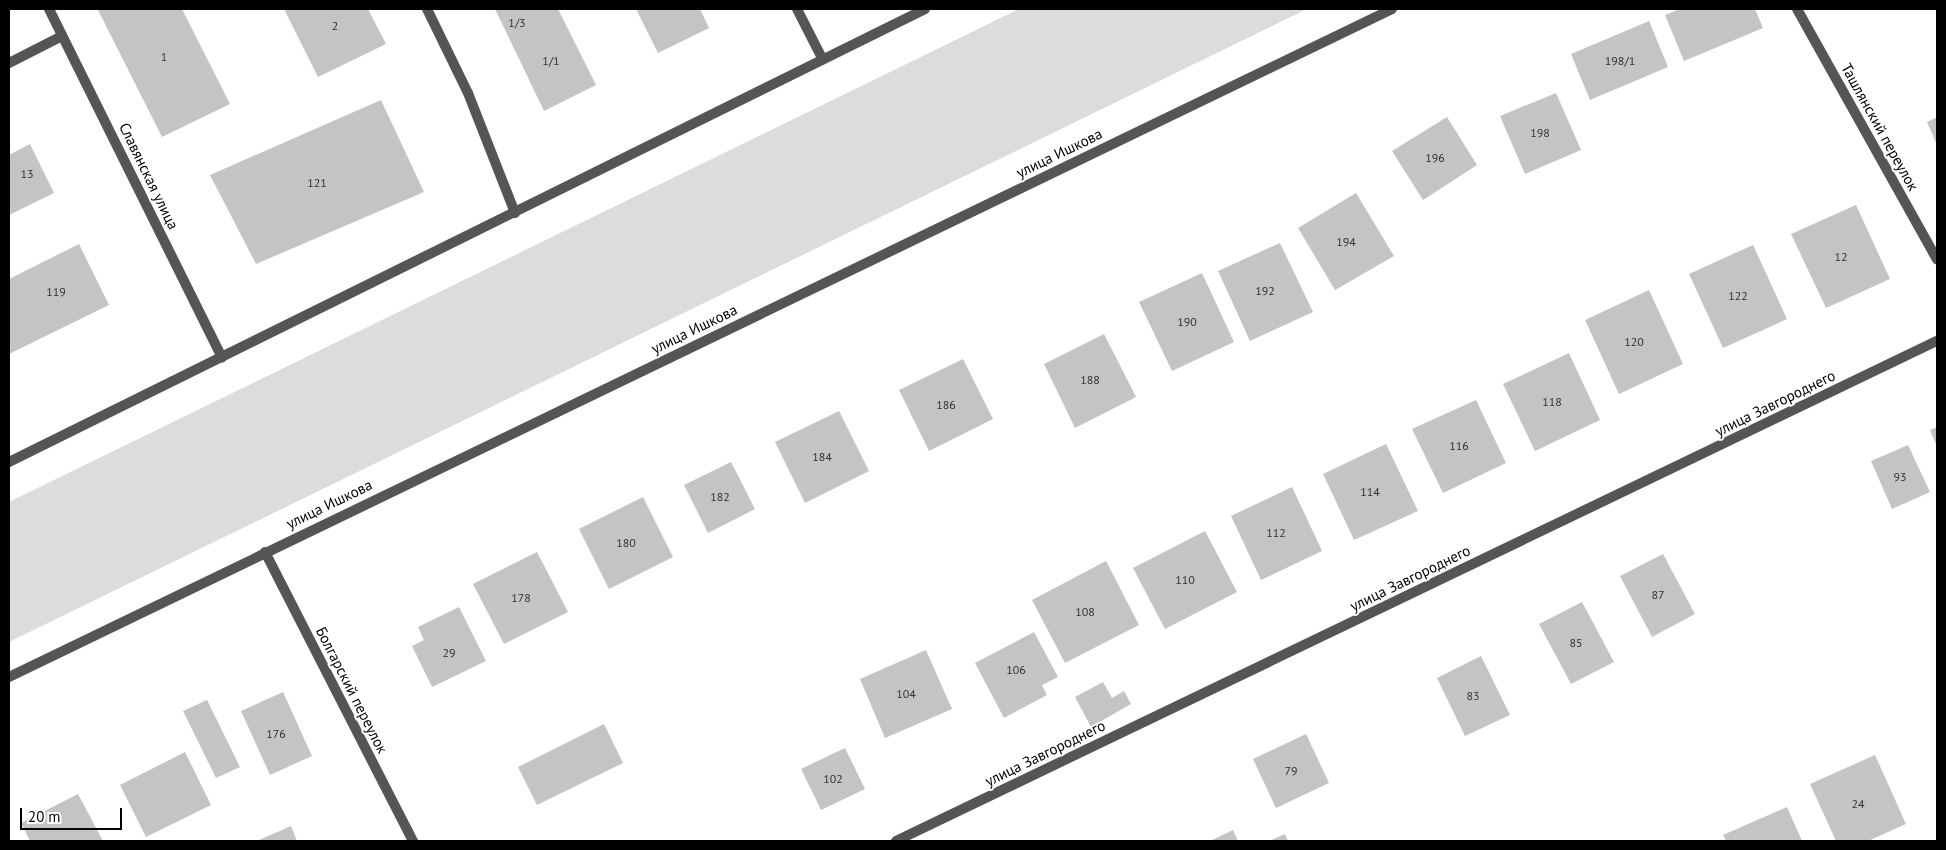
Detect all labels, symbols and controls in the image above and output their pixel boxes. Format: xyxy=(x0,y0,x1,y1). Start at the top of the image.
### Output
house number: 1/3 xyxy=(508,16,526,30)
house number: 2 xyxy=(332,19,338,33)
house number: 1 xyxy=(161,50,167,64)
house number: 1/1 xyxy=(542,54,560,68)
house number: 198/1 xyxy=(1605,54,1635,68)
street label: Ташлянский переулок xyxy=(1837,60,1923,194)
street label: Славянская улица xyxy=(115,120,183,232)
street label: улица Ишкова xyxy=(1013,124,1105,182)
house number: 198 xyxy=(1530,126,1550,140)
house number: 196 xyxy=(1425,151,1445,165)
house number: 13 xyxy=(20,167,34,181)
house number: 121 xyxy=(307,176,327,190)
house number: 194 xyxy=(1336,235,1356,249)
house number: 12 xyxy=(1834,250,1848,264)
house number: 192 xyxy=(1255,284,1275,298)
house number: 119 xyxy=(46,285,66,299)
house number: 122 xyxy=(1728,289,1748,303)
street label: улица Ишкова xyxy=(648,300,740,358)
house number: 190 xyxy=(1177,315,1197,329)
house number: 120 xyxy=(1624,335,1644,349)
street label: улица Завгороднего xyxy=(1712,366,1838,440)
house number: 188 xyxy=(1080,373,1100,387)
house number: 118 xyxy=(1542,395,1562,409)
house number: 186 xyxy=(936,398,956,412)
house number: 116 xyxy=(1449,439,1469,453)
house number: 184 xyxy=(812,450,832,464)
house number: 93 xyxy=(1893,470,1907,484)
street label: улица Ишкова xyxy=(283,475,375,533)
house number: 114 xyxy=(1360,485,1380,499)
house number: 182 xyxy=(710,490,730,504)
house number: 112 xyxy=(1266,526,1286,540)
house number: 180 xyxy=(616,536,636,550)
street label: улица Завгороднего xyxy=(1347,541,1473,615)
house number: 110 xyxy=(1175,573,1195,587)
house number: 87 xyxy=(1651,588,1665,602)
house number: 178 xyxy=(511,591,531,605)
house number: 108 xyxy=(1075,605,1095,619)
street label: Болгарский переулок xyxy=(312,624,392,756)
house number: 85 xyxy=(1569,636,1583,650)
house number: 29 xyxy=(442,646,456,660)
house number: 106 xyxy=(1006,663,1026,677)
house number: 104 xyxy=(896,687,916,701)
house number: 83 xyxy=(1466,689,1480,703)
street label: улица Завгороднего xyxy=(982,716,1108,790)
house number: 176 xyxy=(266,727,286,741)
house number: 79 xyxy=(1284,764,1298,778)
house number: 102 xyxy=(823,772,843,786)
house number: 24 xyxy=(1851,797,1865,811)
scale bar xyxy=(22,798,125,830)
text: 20 m xyxy=(28,807,61,826)

